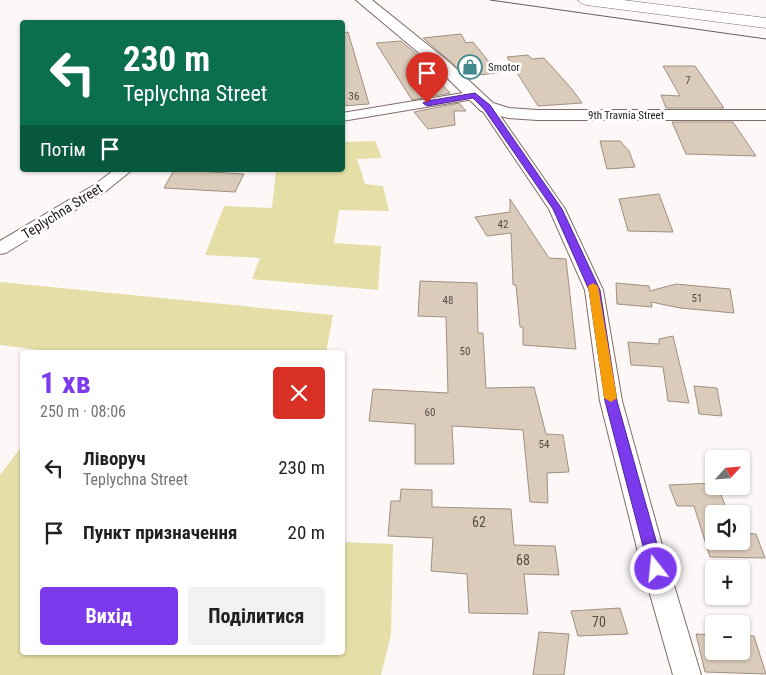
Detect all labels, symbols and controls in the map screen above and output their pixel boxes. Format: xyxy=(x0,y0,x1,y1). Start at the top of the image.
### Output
text: 230 m xyxy=(123,39,210,80)
icon: left xyxy=(40,40,105,105)
pin xyxy=(406,52,448,103)
shop icon: Smotor xyxy=(457,54,483,80)
icon: arrive xyxy=(413,59,441,87)
place label: Smotor xyxy=(488,61,520,74)
house number: 7 xyxy=(685,74,691,87)
text: Teplychna Street xyxy=(123,81,267,106)
house number: 36 xyxy=(349,90,359,103)
street label: 9th Travnia Street xyxy=(588,109,664,122)
icon: arrive xyxy=(96,135,124,163)
text: Потім xyxy=(40,138,86,161)
street label: Teplychna Street xyxy=(19,180,105,242)
house number: 42 xyxy=(498,218,508,231)
house number: 51 xyxy=(692,292,702,305)
house number: 48 xyxy=(443,294,453,307)
house number: 50 xyxy=(460,345,470,358)
text: 1 хв xyxy=(40,365,91,400)
button: close xyxy=(273,367,325,419)
text: 250 m · 08:06 xyxy=(40,402,126,421)
house number: 60 xyxy=(425,406,435,419)
house number: 54 xyxy=(539,438,550,451)
text: Ліворуч xyxy=(83,447,145,470)
north arrow xyxy=(705,450,750,495)
map controls xyxy=(705,450,750,660)
icon: left xyxy=(40,454,68,482)
text: 230 m xyxy=(278,456,325,479)
text: Teplychna Street xyxy=(83,470,188,489)
button: sound xyxy=(705,505,750,550)
house number: 62 xyxy=(472,514,486,530)
icon: arrive xyxy=(40,519,68,547)
text: Пункт призначення xyxy=(83,521,237,544)
text: 20 m xyxy=(288,521,325,544)
position arrow xyxy=(629,542,681,594)
house number: 68 xyxy=(516,552,530,568)
button: + xyxy=(705,560,750,605)
button: Вихід xyxy=(40,587,178,645)
button: Поділитися xyxy=(188,587,325,645)
house number: 70 xyxy=(592,614,606,630)
button: − xyxy=(705,615,750,660)

